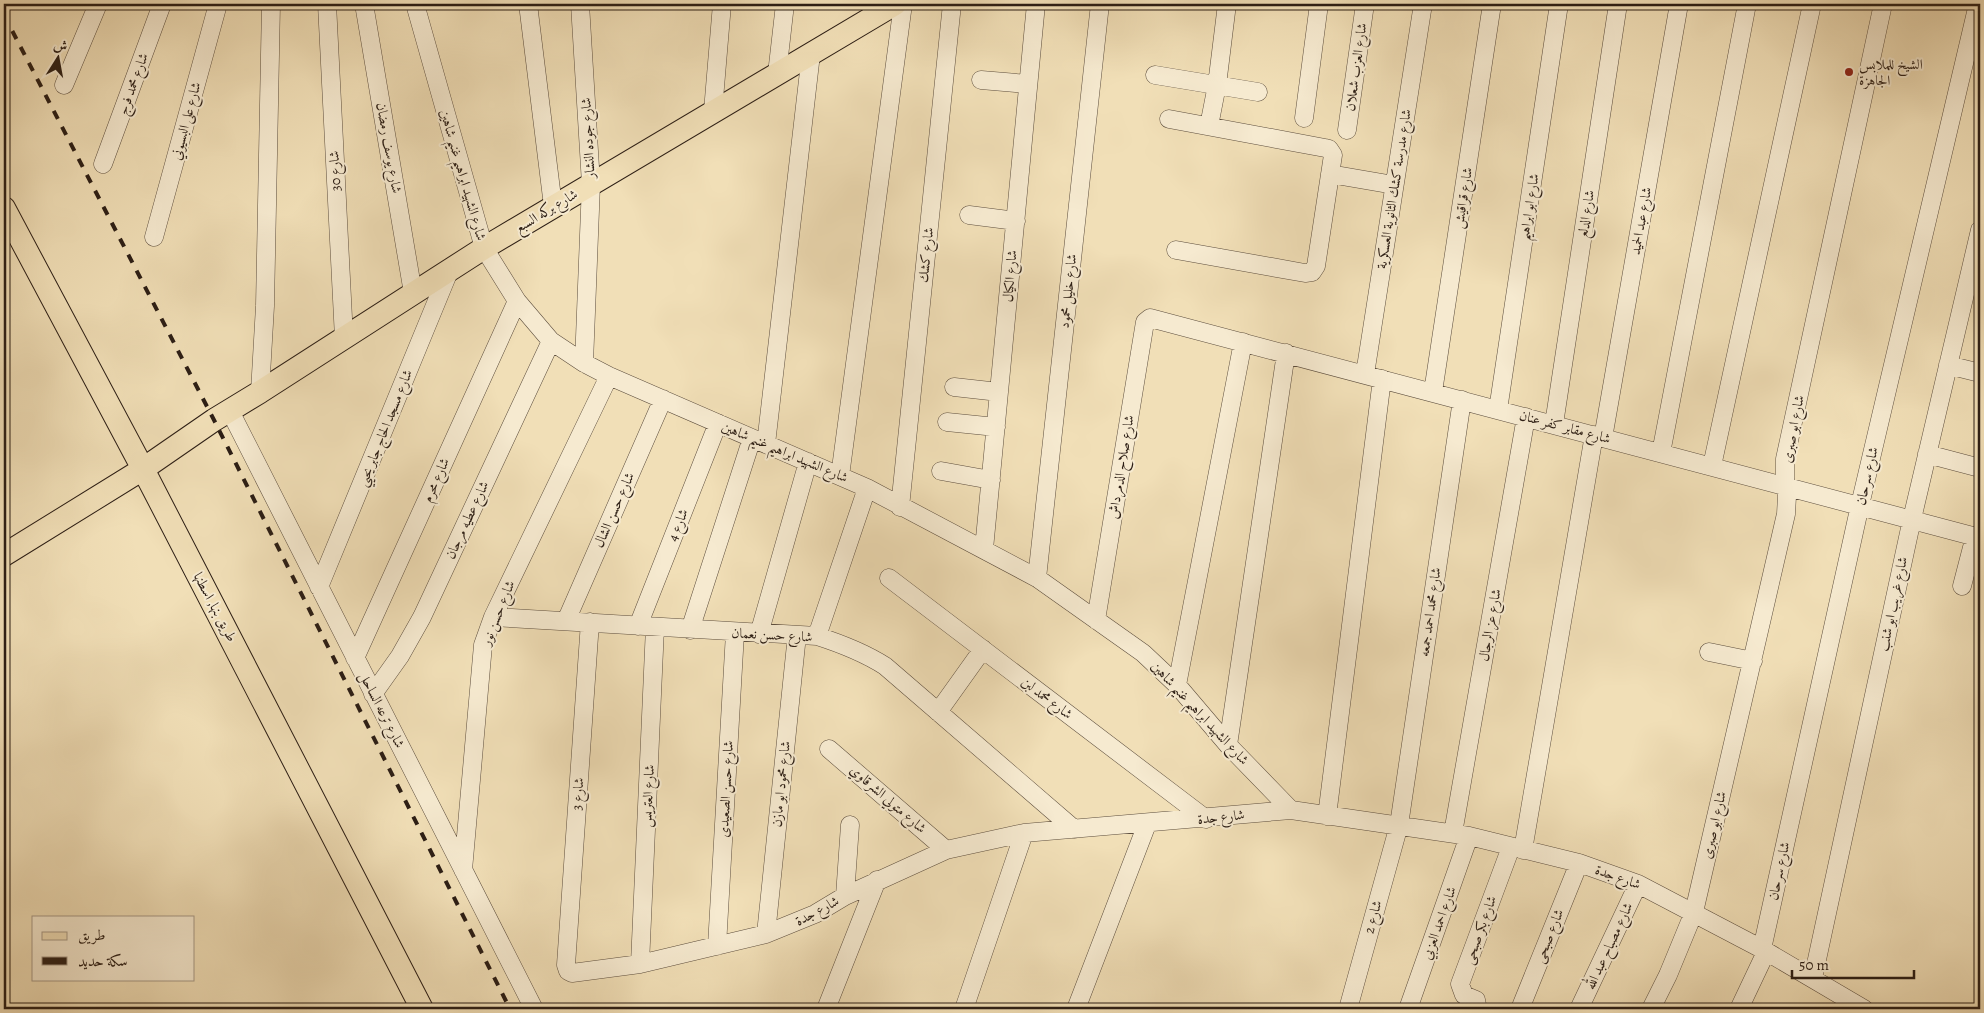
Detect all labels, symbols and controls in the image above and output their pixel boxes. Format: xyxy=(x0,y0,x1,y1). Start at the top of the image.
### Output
street label: شارع العزب شعلان xyxy=(1340,22,1374,113)
north arrow xyxy=(32,32,82,82)
text: ش xyxy=(52,35,69,56)
street label: شارع محمد فرج xyxy=(113,50,156,119)
place label: الشيخ للملابس الجاهزة xyxy=(1859,55,1923,90)
marker: الشيخ للملابس الجاهزة xyxy=(1843,66,1855,78)
street label: شارع على البسيوني xyxy=(166,80,207,163)
street label: شارع جوده النشار xyxy=(576,97,602,181)
street label: شارع يوسف رمضان xyxy=(370,101,406,195)
street label: شارع الشهيد ابراهيم غنيم شاهين xyxy=(431,107,491,244)
street label: شارع مدرسة كشك الثانوية العسكرية xyxy=(1372,108,1418,271)
street label: شارع 30 xyxy=(324,150,348,192)
street label: شارع قراقيش xyxy=(1449,166,1479,230)
street label: شارع ابو ابراهيم xyxy=(1514,172,1548,242)
street label: شارع بركه السبع xyxy=(511,185,583,241)
street label: شارع عبد الحميد xyxy=(1626,185,1658,257)
street label: شارع الدلع xyxy=(1573,189,1603,240)
street label: شارع كشك xyxy=(914,226,940,284)
street label: شارع الكيال xyxy=(998,249,1024,303)
street label: شارع خليل محمود xyxy=(1055,253,1083,329)
street label: شارع مسجد الحاج جابر يحيي xyxy=(353,367,420,491)
street label: شارع ابو صبرى xyxy=(1777,394,1811,465)
street label: شارع مقابر كفر عنان xyxy=(1517,406,1613,450)
street label: شارع صلاح الدمرداش xyxy=(1103,414,1142,521)
street label: شارع الشهيد ابراهيم غنيم شاهين xyxy=(717,417,851,491)
street label: شارع سرحان xyxy=(1851,445,1885,507)
street label: شارع محرم xyxy=(418,455,457,506)
street label: شارع حسن الشال xyxy=(589,469,641,552)
street label: شارع عطيه مرجان xyxy=(441,478,495,563)
street label: شارع 4 xyxy=(663,506,695,545)
street label: شارع غريب ابو شنب xyxy=(1874,555,1914,654)
street label: شارع محمد احمد جمعه xyxy=(1414,566,1448,658)
street label: طريق بنها, اسطنها xyxy=(189,569,241,645)
street label: شارع حسن نور xyxy=(476,578,522,651)
street label: شارع عز الرجال xyxy=(1474,587,1508,663)
street label: شارع حسن نعمان xyxy=(731,623,813,649)
street label: شارع الشهيد ابراهيم غنيم شاهين xyxy=(1144,657,1253,772)
street label: شارع ترعه الساحل xyxy=(353,669,409,752)
street label: شارع محمد لبن xyxy=(1016,672,1077,725)
street label: شارع حسن الصعيدى xyxy=(714,740,740,838)
street label: شارع محمود ابو مازن xyxy=(767,740,797,828)
street label: شارع متولي الشرقاوي xyxy=(844,760,930,839)
street label: شارع العتريس xyxy=(637,764,661,828)
street label: شارع 3 xyxy=(567,777,591,811)
street label: شارع ابو صبرى xyxy=(1697,789,1733,861)
street label: شارع جدة xyxy=(1196,805,1246,831)
street label: شارع سرحان xyxy=(1764,840,1796,902)
street label: شارع جدة xyxy=(1592,860,1644,896)
street label: شارع احمد العزبي xyxy=(1417,884,1463,963)
street label: شارع جدة xyxy=(792,891,843,932)
street label: شارع بكر صبحى xyxy=(1459,893,1503,968)
street label: شارع 2 xyxy=(1359,898,1388,936)
street label: شارع مصباح عبد الله xyxy=(1579,898,1640,994)
street label: شارع صبحى xyxy=(1530,906,1570,967)
legend xyxy=(32,916,195,980)
text: طريق xyxy=(78,925,105,945)
scale bar xyxy=(1792,948,1914,980)
text: سكة حديد xyxy=(78,951,127,971)
text: 50 m xyxy=(1799,955,1829,975)

